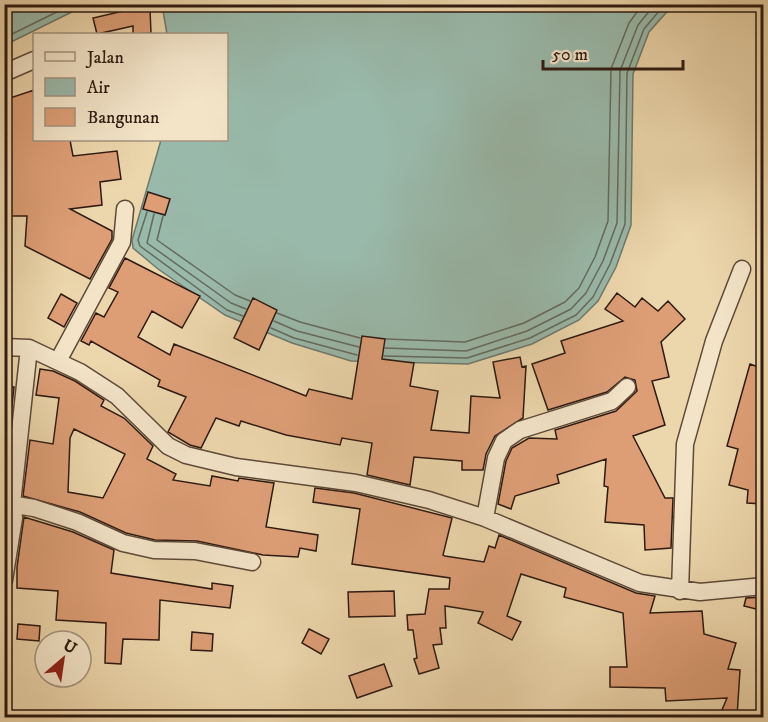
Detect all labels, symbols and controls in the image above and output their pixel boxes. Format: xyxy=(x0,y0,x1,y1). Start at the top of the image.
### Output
legend xyxy=(33,33,228,141)
scale bar xyxy=(543,33,682,71)
text: 50 m xyxy=(552,44,588,66)
text: Jalan xyxy=(85,47,125,69)
text: Air xyxy=(87,77,110,99)
text: Bangunan xyxy=(87,107,160,129)
north arrow xyxy=(33,629,93,689)
text: U xyxy=(60,635,81,659)

